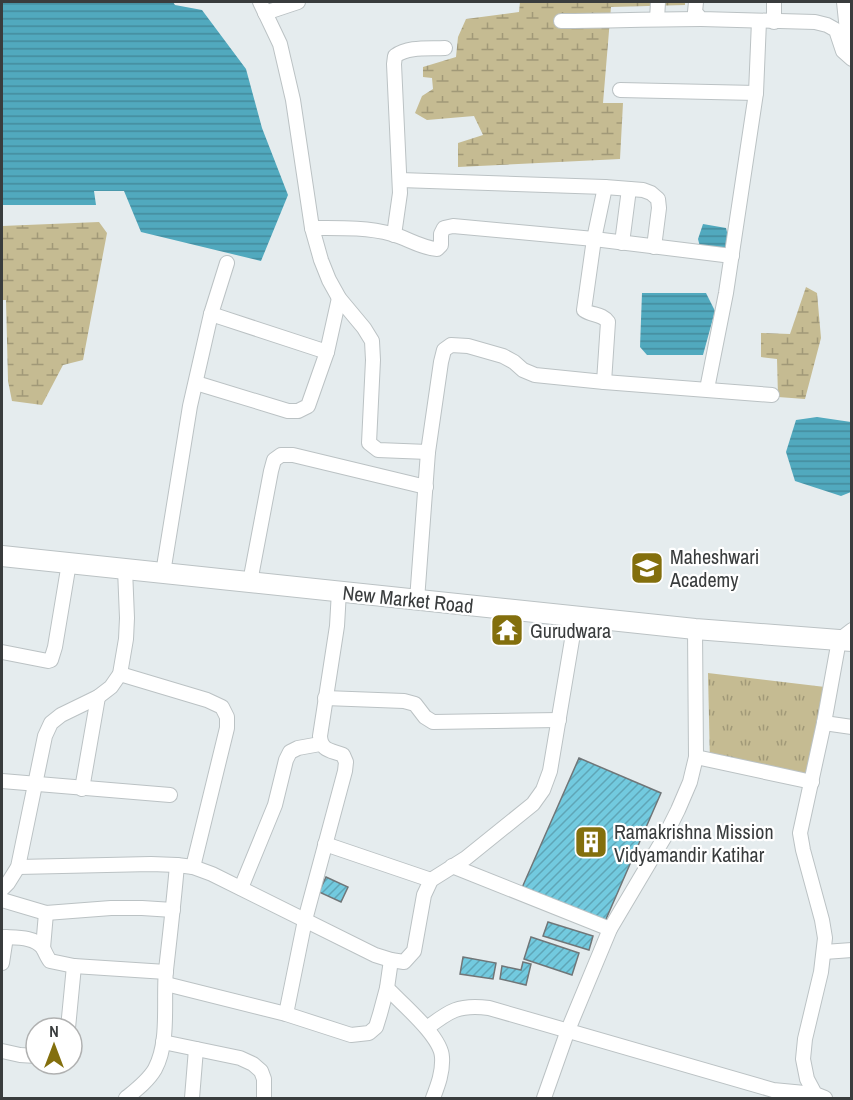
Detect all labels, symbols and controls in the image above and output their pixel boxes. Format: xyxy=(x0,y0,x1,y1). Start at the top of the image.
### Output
place label: Maheshwari Academy xyxy=(669,543,759,593)
school or university icon: Maheshwari Academy xyxy=(629,550,665,586)
street label: New Market Road xyxy=(341,579,475,619)
temple icon: Gurudwara xyxy=(489,612,525,648)
place label: Gurudwara xyxy=(530,617,611,644)
place label: Ramakrishna Mission Vidyamandir Katihar xyxy=(614,818,774,868)
building icon: Ramakrishna Mission Vidyamandir Katihar xyxy=(573,824,609,860)
north arrow xyxy=(24,1016,84,1076)
text: N xyxy=(49,1020,59,1042)

